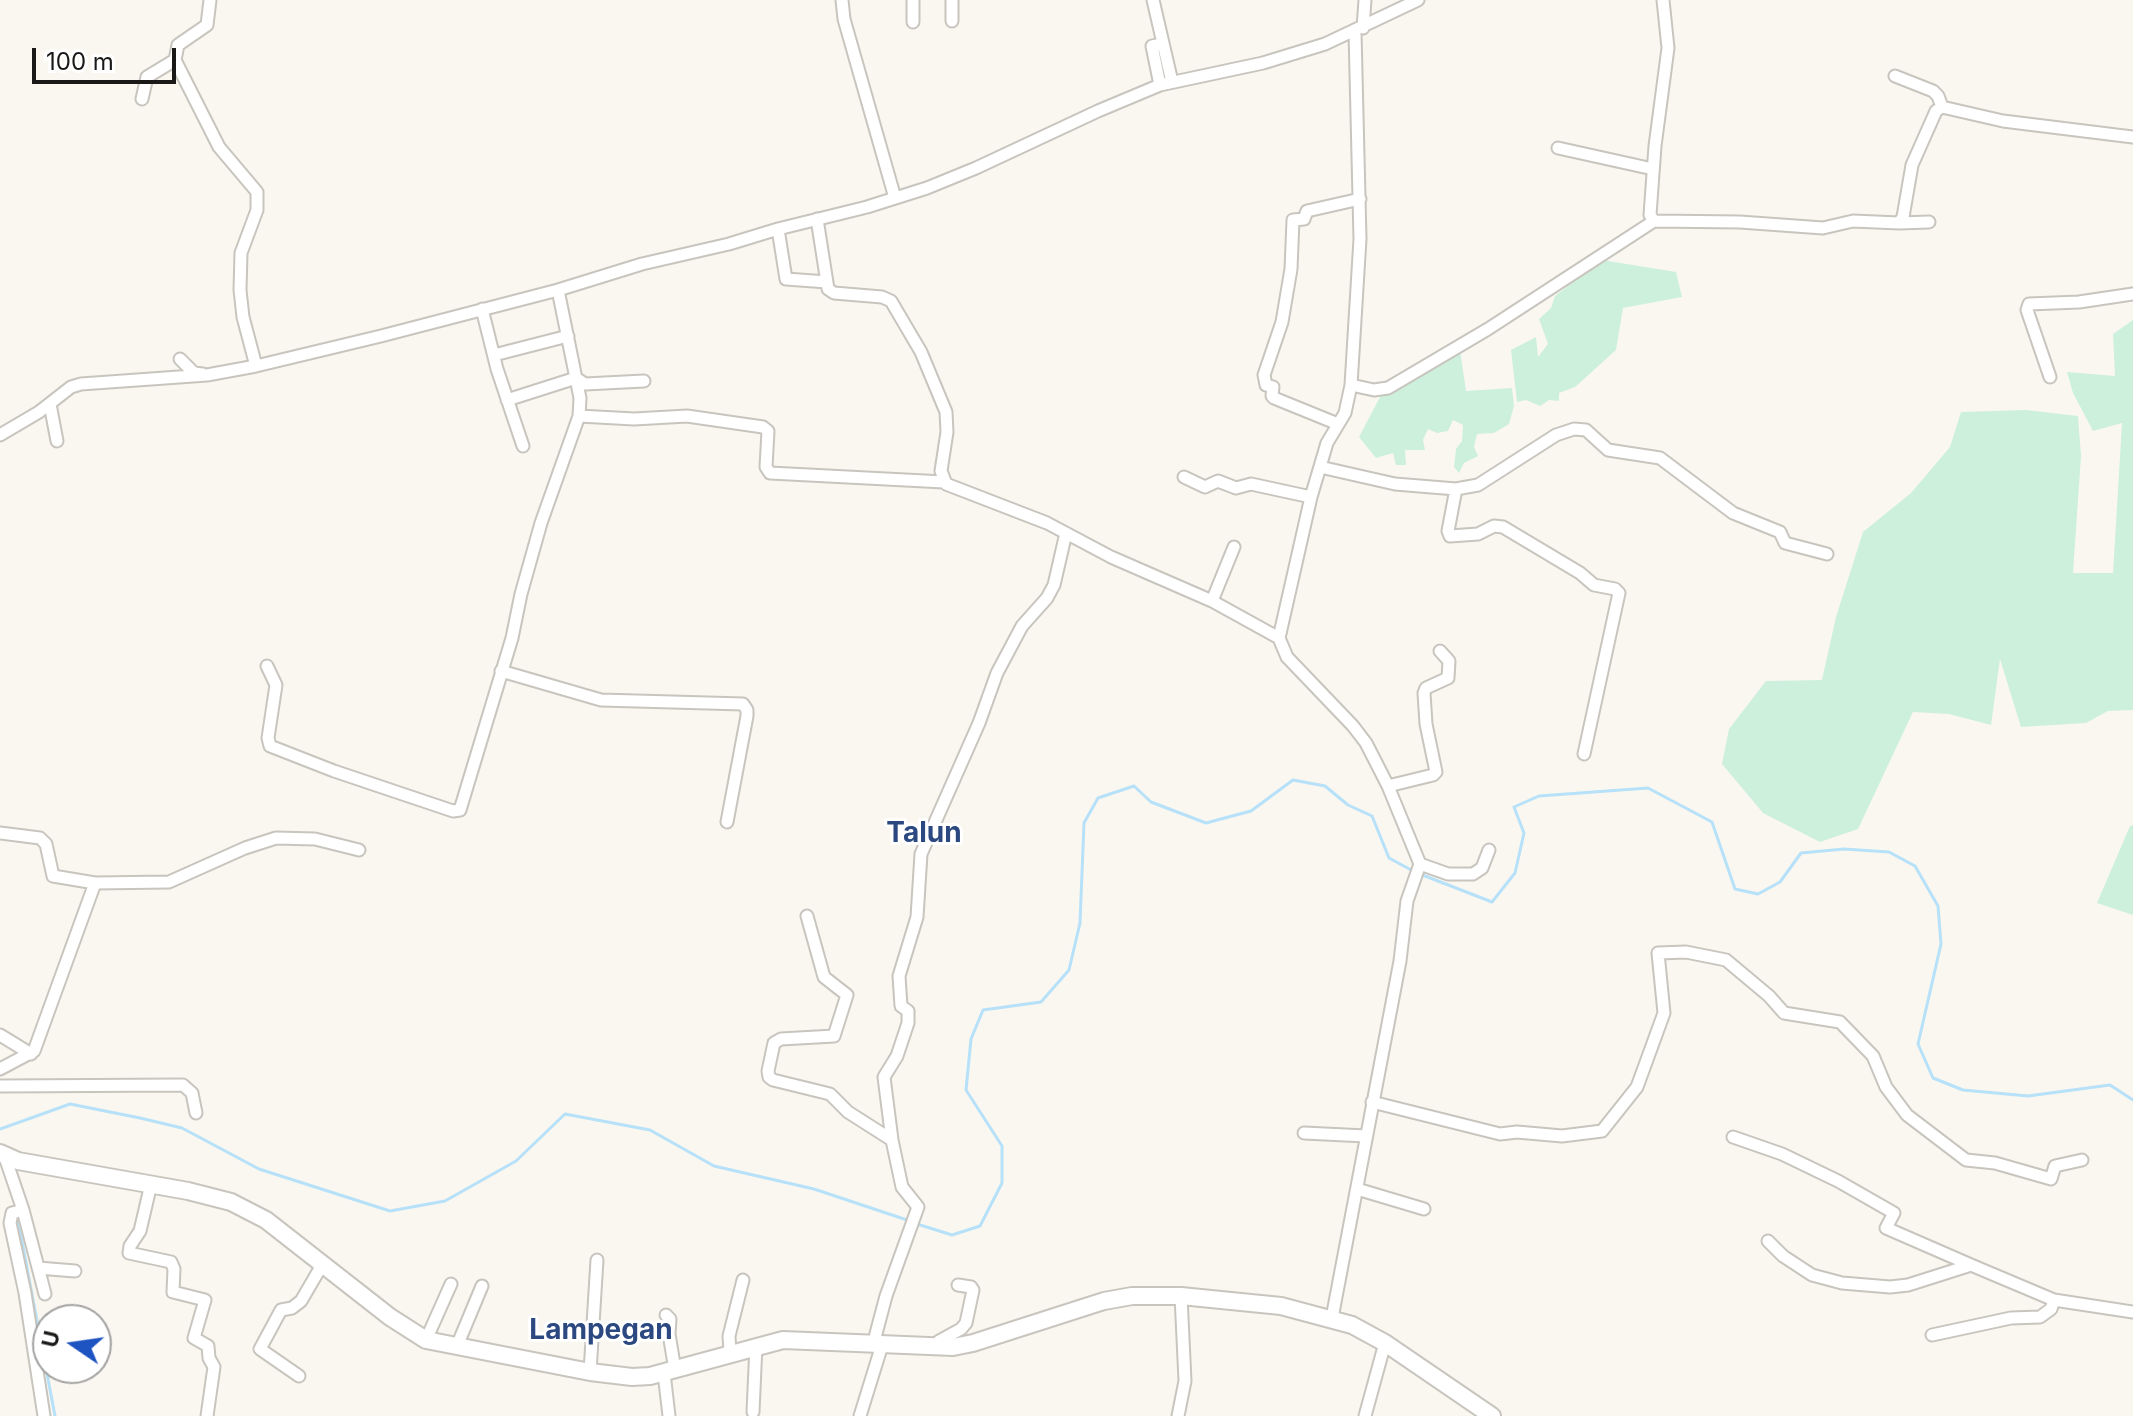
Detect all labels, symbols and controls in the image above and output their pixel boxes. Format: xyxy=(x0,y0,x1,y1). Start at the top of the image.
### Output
scale bar xyxy=(36,32,180,82)
text: 100 m xyxy=(46,47,114,76)
district label: Talun xyxy=(886,817,962,851)
north arrow xyxy=(32,1304,112,1384)
district label: Lampegan xyxy=(529,1314,673,1348)
text: U xyxy=(36,1328,65,1350)

